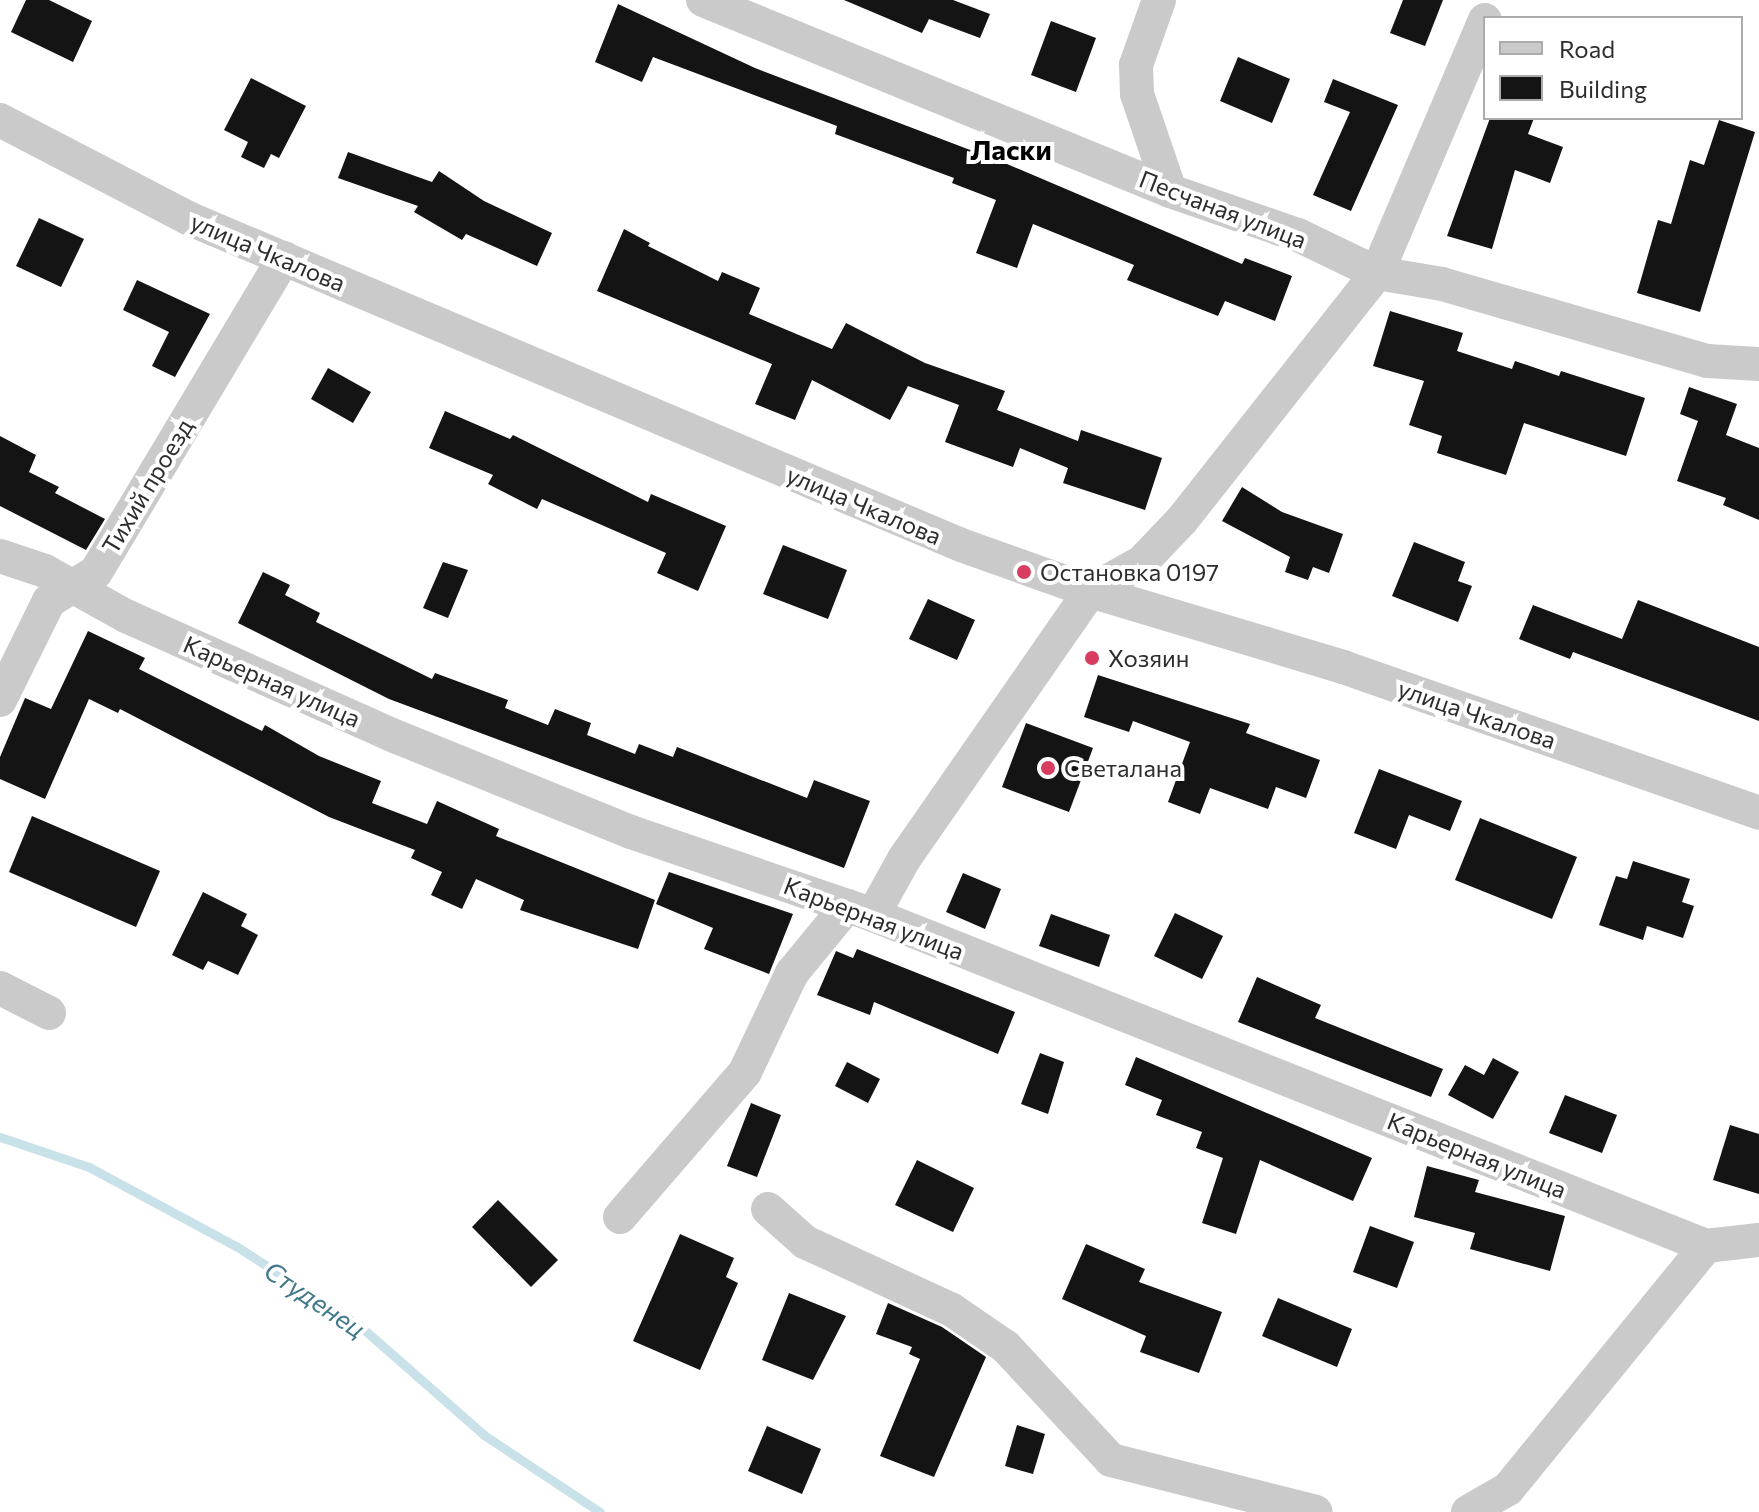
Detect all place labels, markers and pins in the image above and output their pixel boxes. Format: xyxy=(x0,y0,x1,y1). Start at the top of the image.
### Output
place label: Остановка 0197 xyxy=(1040,558,1219,586)
marker: Остановка 0197 xyxy=(1015,563,1033,581)
place label: Хозяин xyxy=(1108,644,1189,672)
marker: Хозяин xyxy=(1083,649,1101,667)
place label: Светалана xyxy=(1064,754,1182,782)
marker: Светалана xyxy=(1039,759,1057,777)

